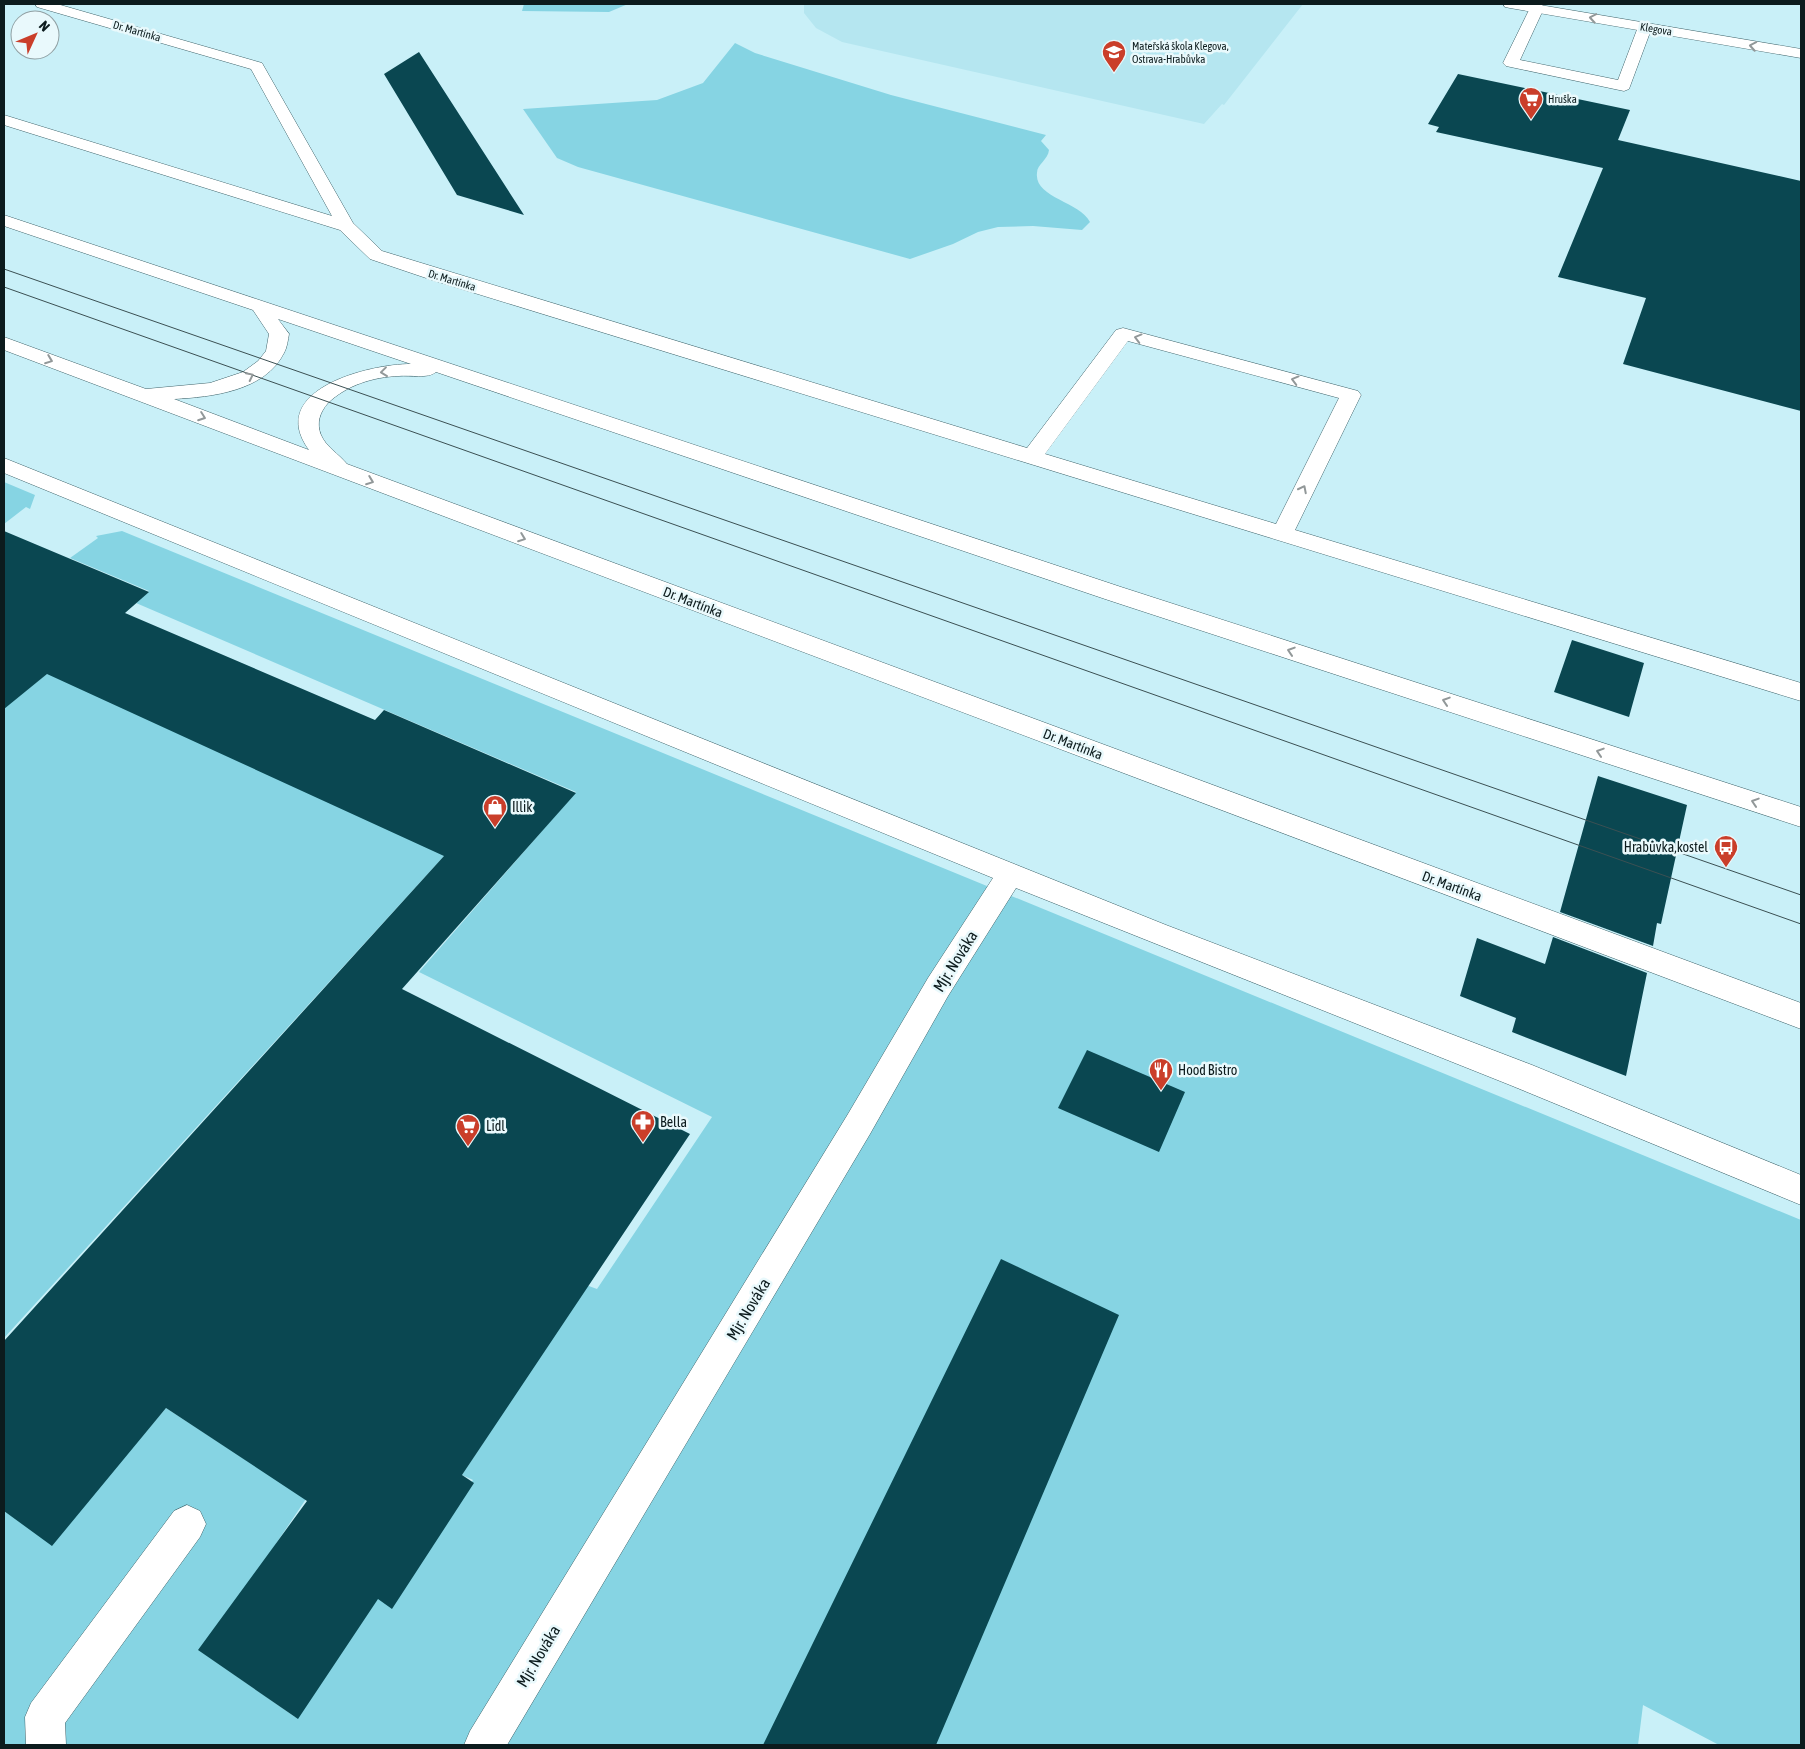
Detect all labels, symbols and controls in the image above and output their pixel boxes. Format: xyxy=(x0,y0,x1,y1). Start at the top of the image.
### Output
north arrow xyxy=(10,10,60,60)
one-way arrow xyxy=(1589,14,1597,24)
text: N xyxy=(36,17,53,34)
street label: Dr. Martínka xyxy=(112,18,162,44)
street label: Klegova xyxy=(1639,20,1673,38)
school or university icon: Mateřská škola Klegova, Ostrava-Hrabůvka xyxy=(1101,39,1127,73)
place label: Mateřská škola Klegova, Ostrava-Hrabůvka xyxy=(1132,40,1229,65)
one-way arrow xyxy=(1749,42,1758,52)
supermarket icon: Hruška xyxy=(1518,86,1544,120)
place label: Hruška xyxy=(1548,93,1577,105)
street label: Dr. Martínka xyxy=(427,267,477,293)
one-way arrow xyxy=(1135,333,1143,343)
one-way arrow xyxy=(45,354,53,364)
one-way arrow xyxy=(379,366,388,376)
one-way arrow xyxy=(245,372,254,382)
one-way arrow xyxy=(1291,375,1300,386)
one-way arrow xyxy=(197,411,205,421)
one-way arrow xyxy=(365,475,374,485)
one-way arrow xyxy=(1297,485,1307,494)
one-way arrow xyxy=(517,532,526,542)
street label: Dr. Martínka xyxy=(661,583,725,621)
one-way arrow xyxy=(1288,647,1296,657)
one-way arrow xyxy=(1442,697,1451,707)
street label: Dr. Martínka xyxy=(1041,725,1105,763)
one-way arrow xyxy=(1597,747,1605,757)
shop icon: Illik xyxy=(482,794,508,828)
one-way arrow xyxy=(1751,798,1760,808)
place label: Illik xyxy=(512,799,532,815)
bus stop icon: Hrabůvka,kostel xyxy=(1713,834,1739,868)
place label: Hrabůvka,kostel xyxy=(1624,839,1708,855)
street label: Dr. Martínka xyxy=(1420,868,1484,904)
street label: Mjr. Nováka xyxy=(929,927,982,995)
restaurant icon: Hood Bistro xyxy=(1148,1057,1174,1091)
place label: Hood Bistro xyxy=(1178,1062,1237,1078)
pharmacy icon: Bella xyxy=(630,1109,656,1143)
supermarket icon: Lidl xyxy=(455,1113,481,1147)
place label: Bella xyxy=(660,1114,687,1130)
place label: Lidl xyxy=(486,1118,505,1134)
street label: Mjr. Nováka xyxy=(723,1275,774,1344)
street label: Mjr. Nováka xyxy=(513,1622,564,1691)

